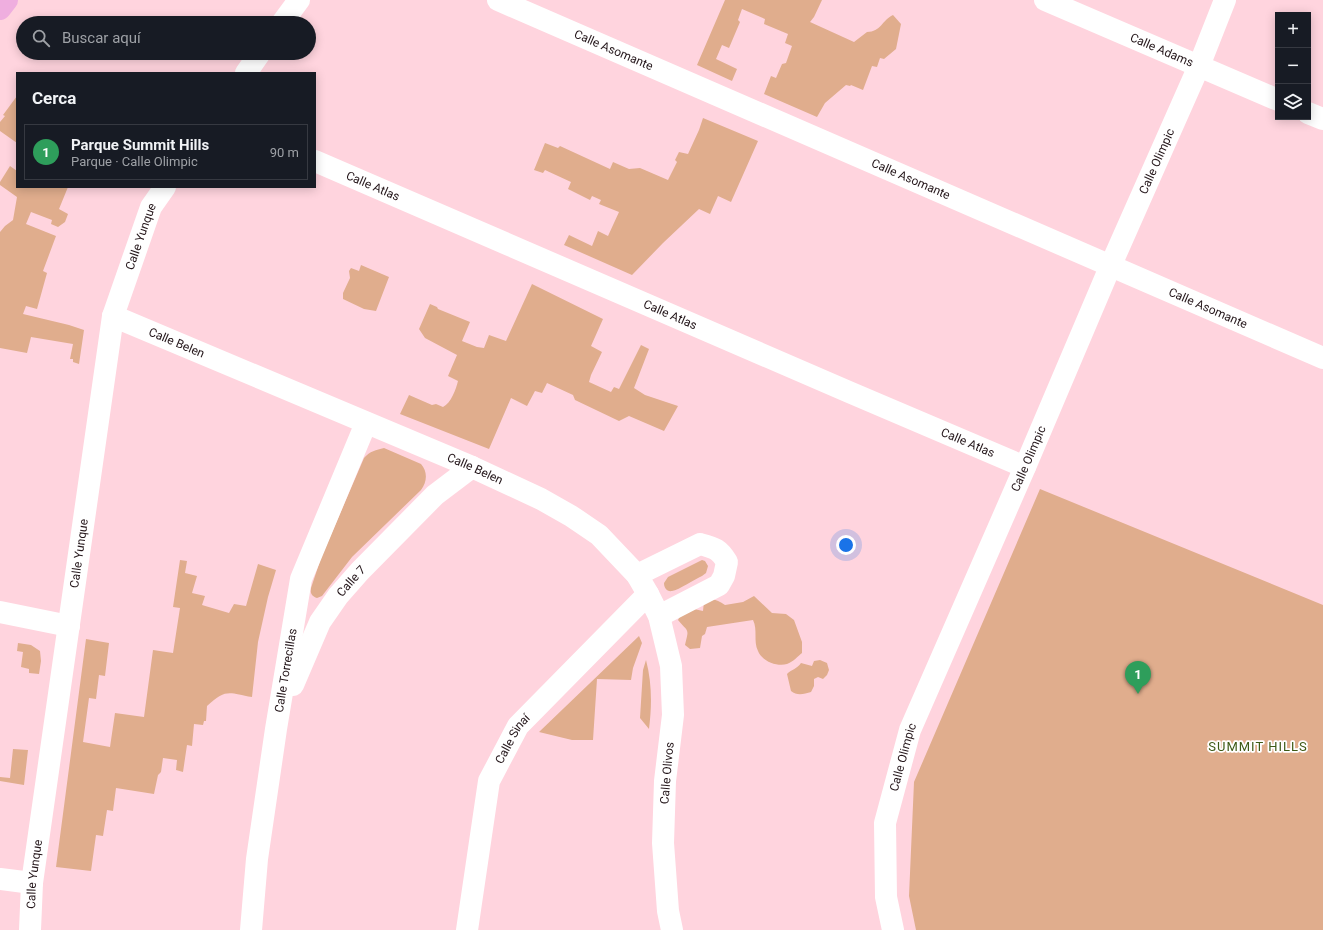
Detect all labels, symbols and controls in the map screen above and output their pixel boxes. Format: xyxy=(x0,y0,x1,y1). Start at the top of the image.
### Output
map controls xyxy=(1275,12,1311,120)
button: + xyxy=(1275,12,1311,48)
search box xyxy=(16,16,316,60)
icon: search xyxy=(30,27,52,49)
street label: Calle Asomante xyxy=(572,27,655,73)
text: Buscar aquí xyxy=(62,29,141,47)
street label: Calle Adams xyxy=(1128,30,1195,70)
button: − xyxy=(1275,48,1311,84)
button: layers xyxy=(1275,84,1311,120)
text: Cerca xyxy=(32,88,76,108)
street label: Calle Olimpic xyxy=(1136,126,1177,196)
text: Parque Summit Hills xyxy=(71,136,209,154)
text: 1 xyxy=(42,145,50,160)
text: 90 m xyxy=(270,145,299,160)
text: Parque · Calle Olimpic xyxy=(71,154,198,169)
street label: Calle Asomante xyxy=(869,156,952,202)
street label: Calle Atlas xyxy=(344,168,402,204)
street label: Calle Yunque xyxy=(123,200,159,272)
street label: Calle Asomante xyxy=(1167,285,1250,331)
street label: Calle Atlas xyxy=(641,297,699,332)
street label: Calle Belen xyxy=(147,325,207,361)
street label: Calle Olimpic xyxy=(1008,424,1049,494)
street label: Calle Atlas xyxy=(939,425,997,460)
street label: Calle Belen xyxy=(445,450,505,487)
street label: Calle Yunque xyxy=(67,518,91,589)
your location xyxy=(836,535,856,555)
street label: Calle 7 xyxy=(334,563,368,599)
street label: Calle Torrecillas xyxy=(272,627,300,713)
pin: 1 xyxy=(1125,661,1151,694)
street label: Calle Sinaí xyxy=(492,710,534,766)
street label: Calle Olimpic xyxy=(887,721,919,793)
district label: SUMMIT HILLS xyxy=(1208,739,1308,754)
street label: Calle Olivos xyxy=(657,741,677,805)
street label: Calle Yunque xyxy=(24,839,45,909)

